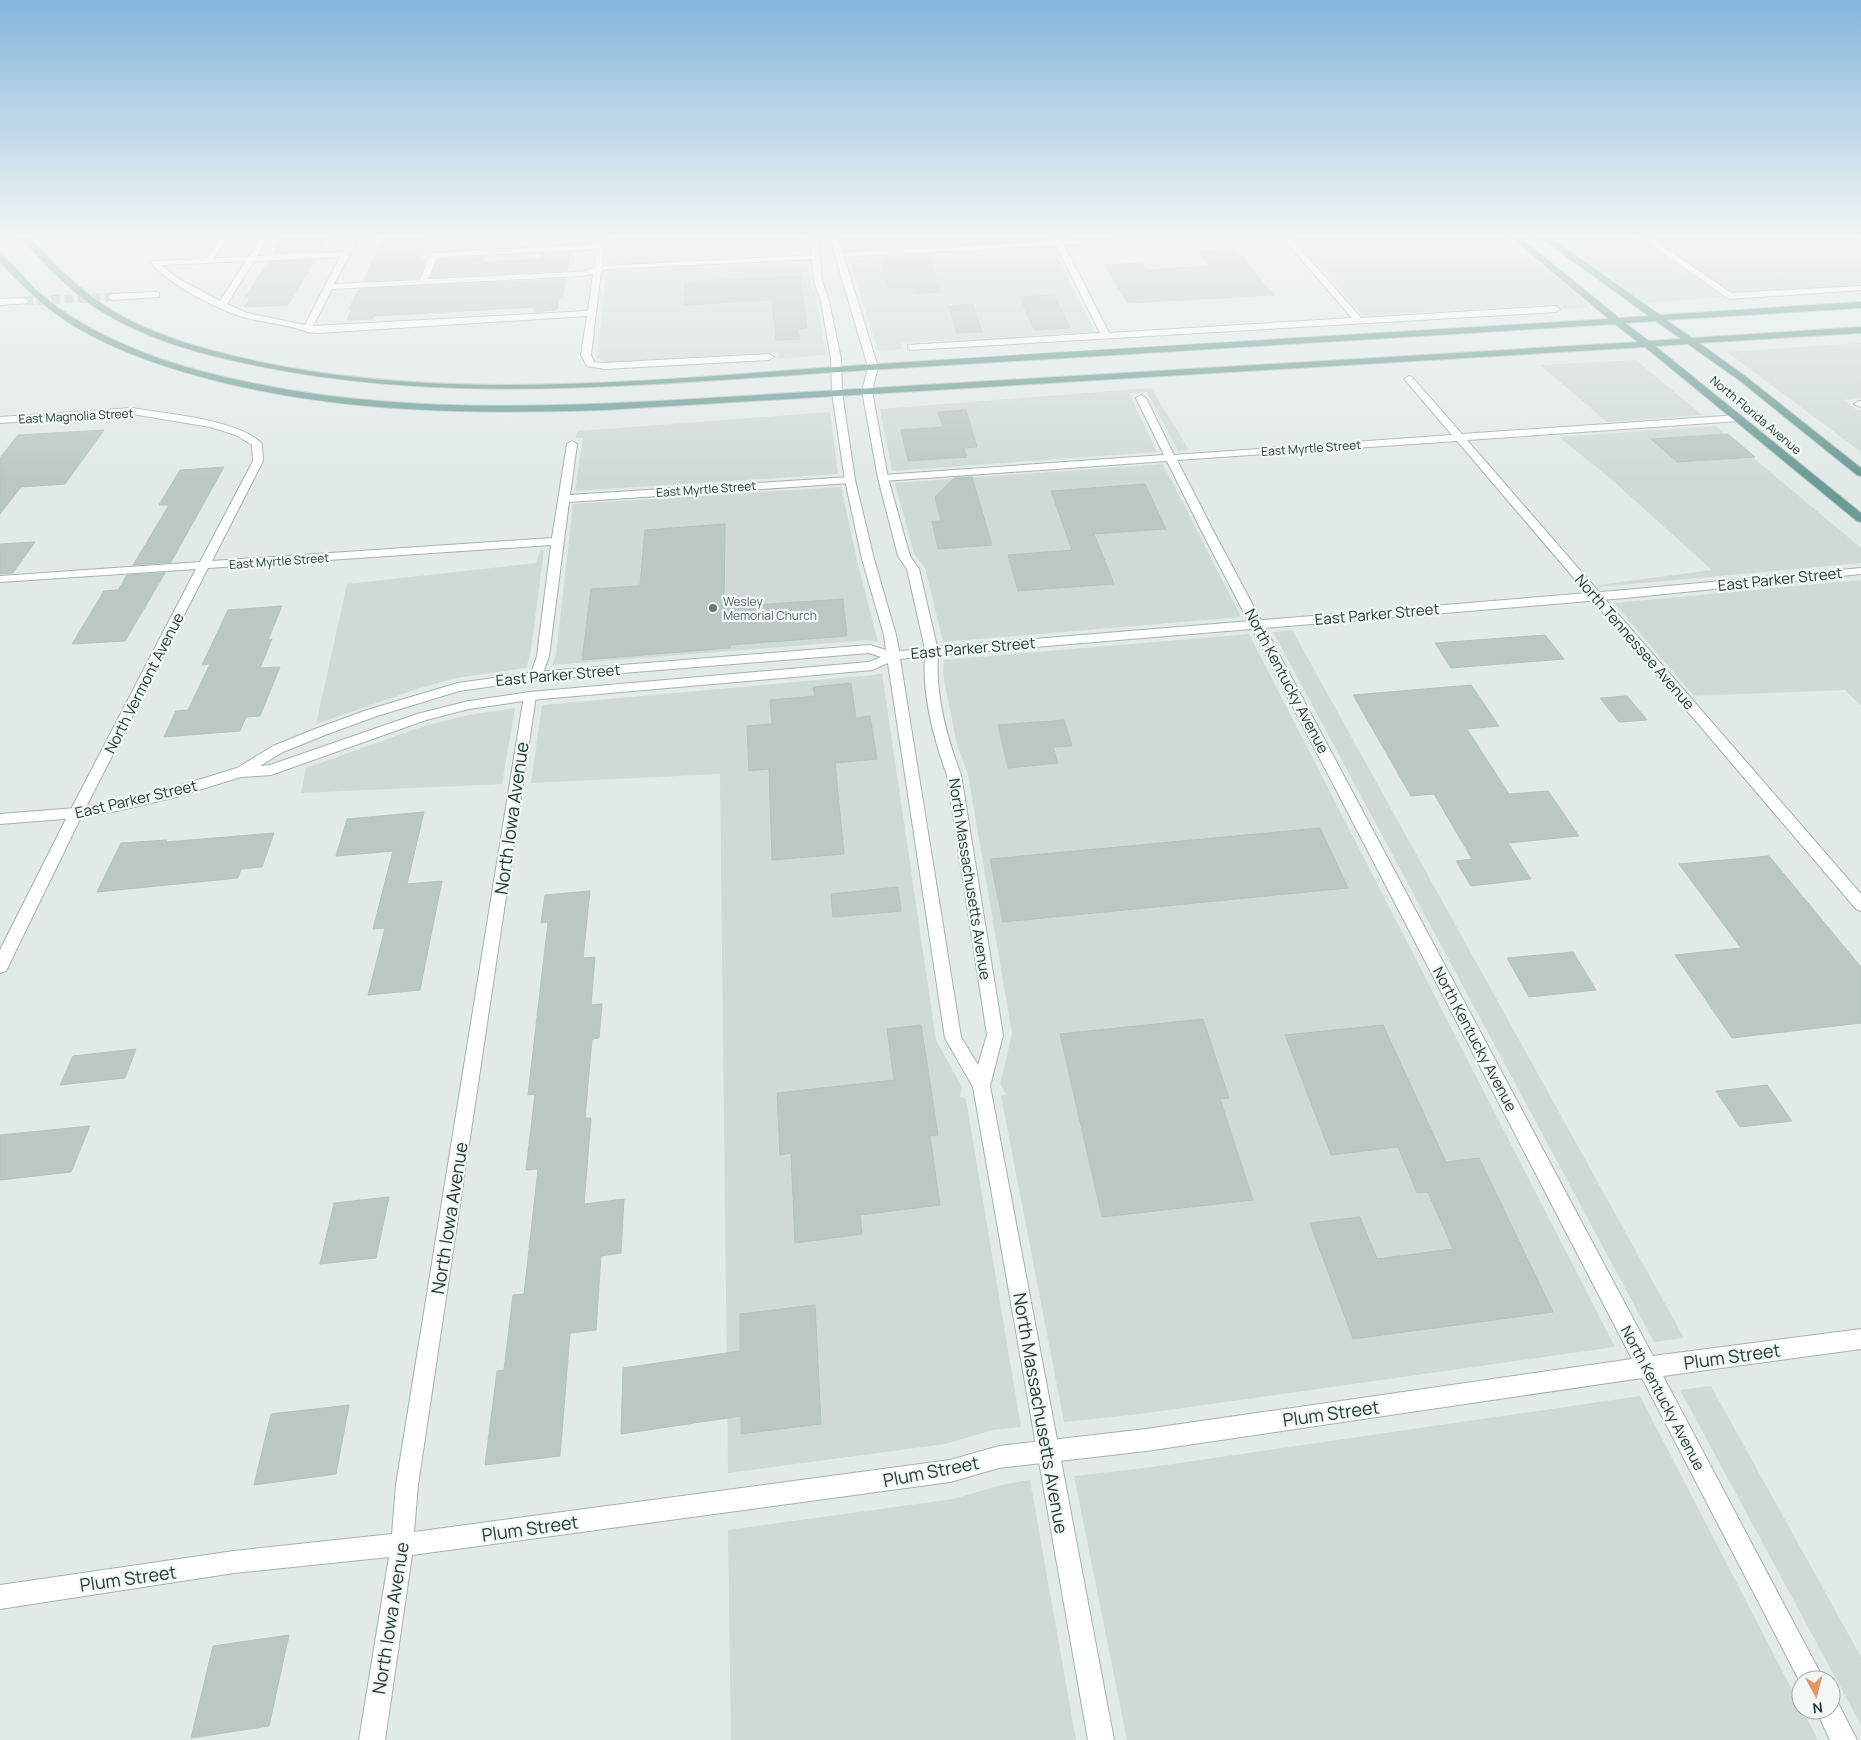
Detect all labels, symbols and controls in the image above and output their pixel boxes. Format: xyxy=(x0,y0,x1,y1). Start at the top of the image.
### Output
street label: North Florida Avenue xyxy=(1707,372,1805,458)
street label: East Magnolia Street xyxy=(18,404,134,427)
street label: East Myrtle Street xyxy=(1261,436,1362,460)
street label: East Myrtle Street xyxy=(656,477,757,501)
street label: East Myrtle Street xyxy=(229,549,330,573)
street label: East Parker Street xyxy=(1717,562,1843,596)
street label: North Tennessee Avenue xyxy=(1570,570,1700,714)
place label: Wesley Memorial Church xyxy=(723,593,817,624)
street label: East Parker Street xyxy=(1314,598,1440,630)
marker: Wesley Memorial Church xyxy=(707,602,719,614)
street label: North Kentucky Avenue xyxy=(1240,605,1334,757)
street label: North Vermont Avenue xyxy=(99,609,189,757)
street label: East Parker Street xyxy=(910,632,1036,664)
street label: East Parker Street xyxy=(495,659,621,691)
street label: North Iowa Avenue xyxy=(488,740,534,896)
street label: East Parker Street xyxy=(73,775,199,823)
street label: North Massachusetts Avenue xyxy=(944,777,996,981)
street label: North Kentucky Avenue xyxy=(1428,963,1522,1115)
street label: North Iowa Avenue xyxy=(425,1140,473,1296)
street label: North Massachusetts Avenue xyxy=(1008,1291,1074,1535)
street label: North Kentucky Avenue xyxy=(1616,1322,1710,1474)
street label: Plum Street xyxy=(1682,1337,1782,1375)
street label: Plum Street xyxy=(1281,1394,1381,1432)
street label: Plum Street xyxy=(881,1450,981,1492)
street label: Plum Street xyxy=(480,1509,580,1547)
street label: North Iowa Avenue xyxy=(366,1540,414,1696)
street label: Plum Street xyxy=(78,1559,178,1597)
north arrow xyxy=(1791,1670,1841,1720)
text: N xyxy=(1811,1698,1824,1718)

